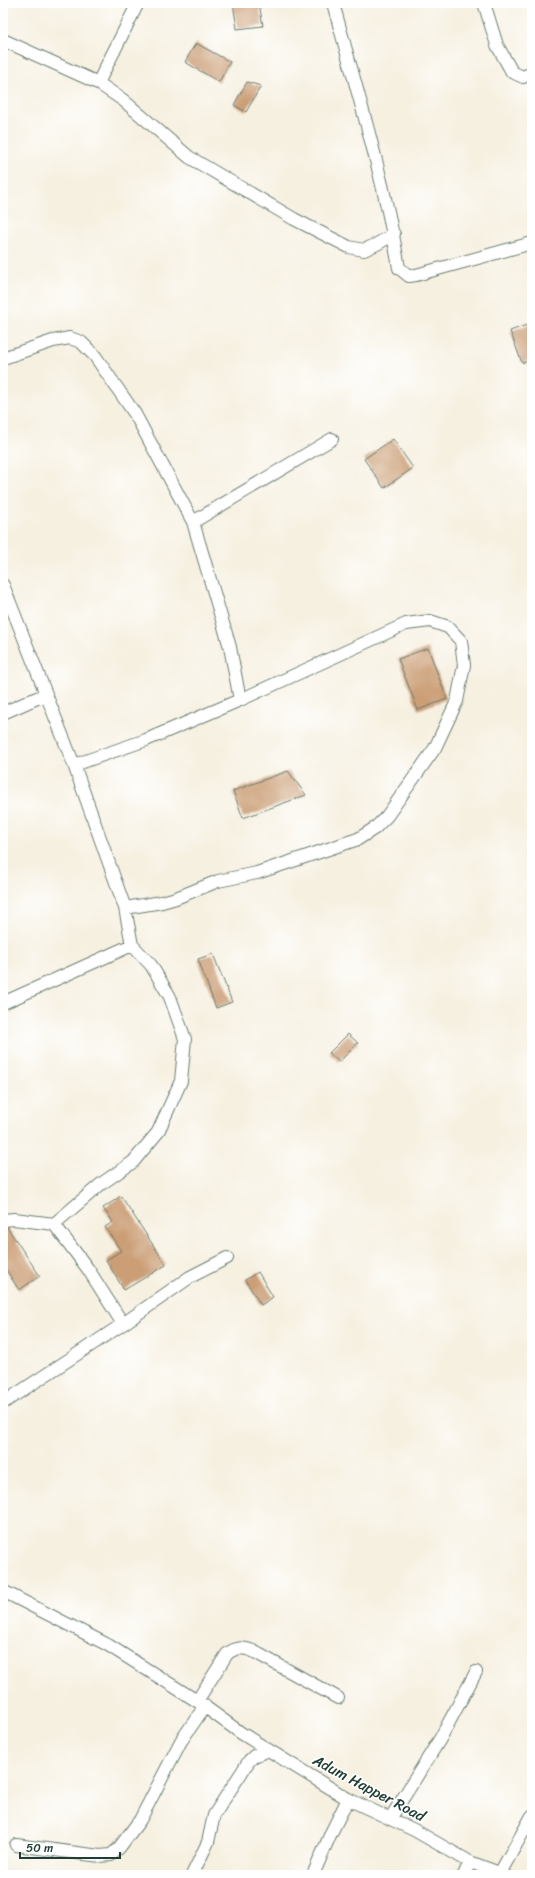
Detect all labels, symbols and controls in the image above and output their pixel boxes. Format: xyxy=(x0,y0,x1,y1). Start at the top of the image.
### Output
street label: Adum Happer Road xyxy=(307,1747,431,1829)
scale bar xyxy=(20,1834,120,1860)
text: 50 m xyxy=(26,1837,53,1859)

